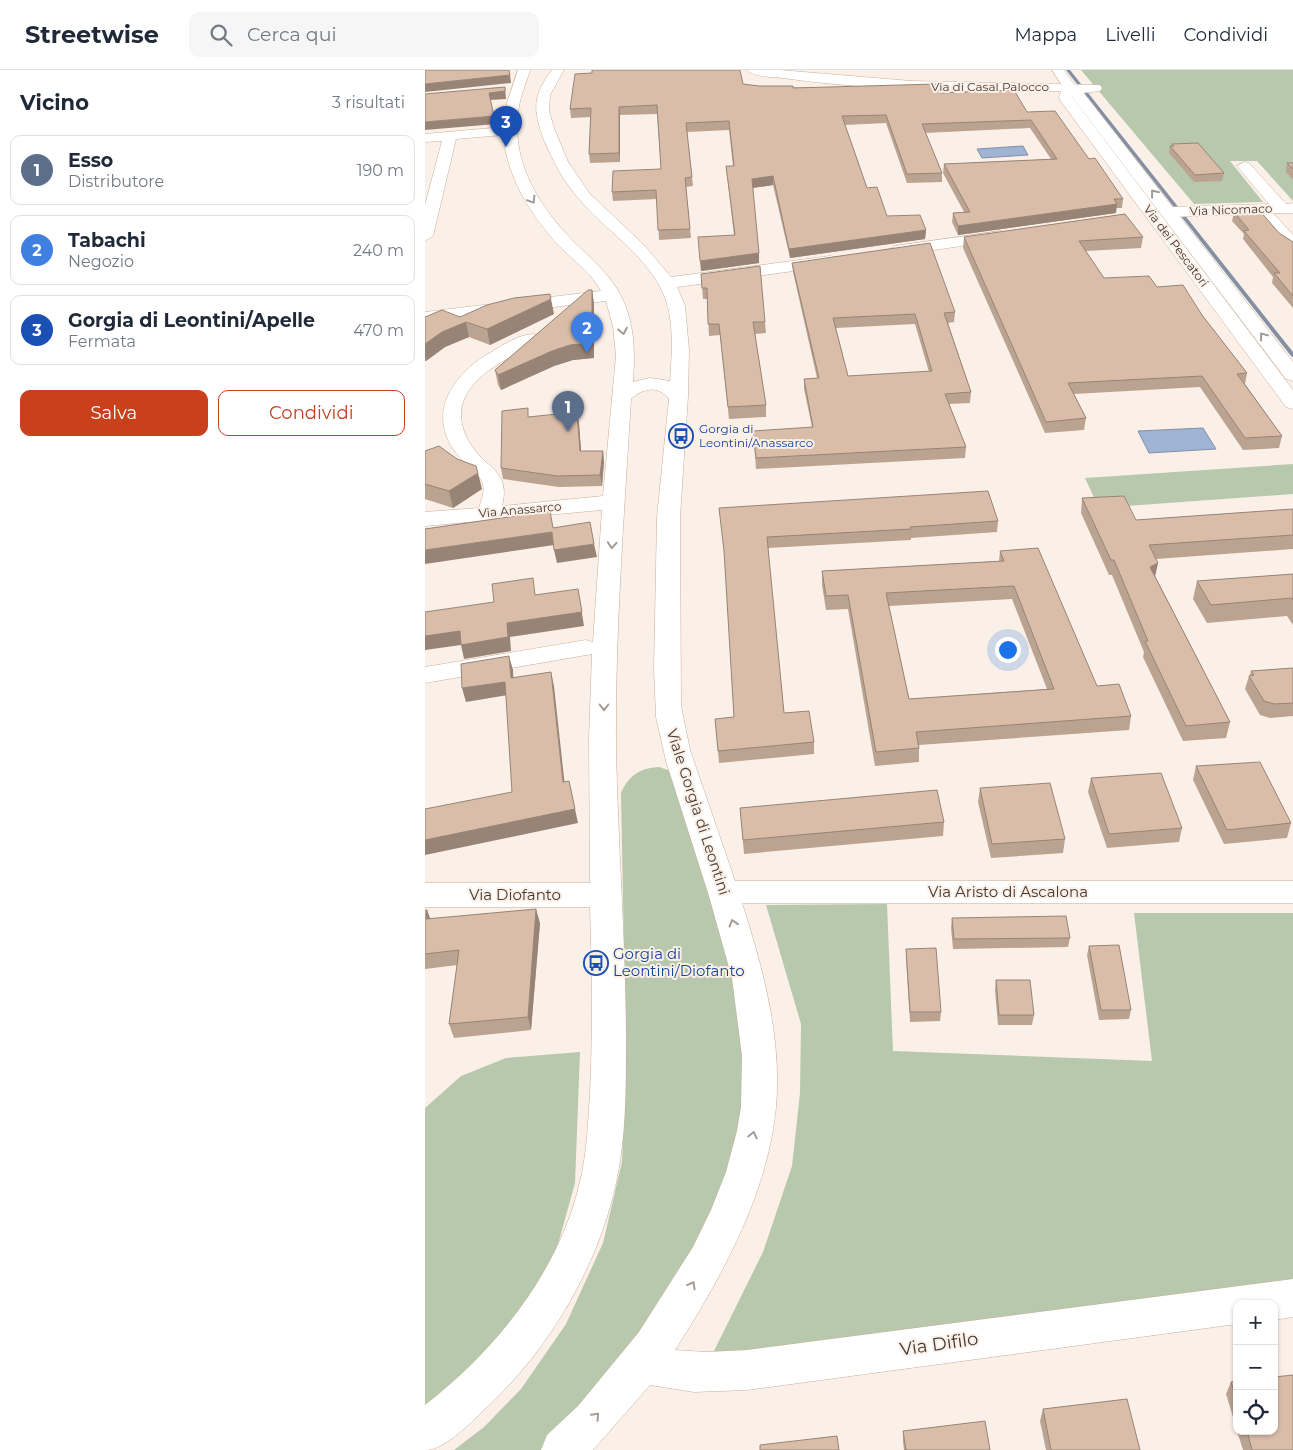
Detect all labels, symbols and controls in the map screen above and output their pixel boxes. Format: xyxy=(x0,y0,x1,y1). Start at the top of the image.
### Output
search box xyxy=(189,12,539,57)
text: Streetwise xyxy=(25,20,159,49)
icon: search xyxy=(207,21,235,49)
text: Cerca qui xyxy=(247,23,337,46)
text: Mappa xyxy=(1014,24,1077,46)
text: Livelli xyxy=(1105,24,1156,46)
text: Condividi xyxy=(1184,24,1268,46)
street label: Via di Casal Palocco xyxy=(931,79,1049,94)
text: Vicino xyxy=(20,90,89,115)
text: 3 risultati xyxy=(332,93,405,112)
pin: 3 xyxy=(490,106,522,147)
text: Esso xyxy=(68,149,113,172)
text: 1 xyxy=(34,161,40,180)
text: 190 m xyxy=(357,161,404,180)
text: Distributore xyxy=(68,172,164,191)
one-way arrow xyxy=(1152,190,1160,199)
one-way arrow xyxy=(526,195,536,204)
street label: Via Nicomaco xyxy=(1189,201,1273,218)
street label: Via dei Pescatori xyxy=(1141,202,1212,290)
text: Tabachi xyxy=(68,229,146,252)
text: 2 xyxy=(32,241,42,260)
text: 240 m xyxy=(353,241,404,260)
text: Negozio xyxy=(68,252,134,271)
text: Gorgia di Leontini/Apelle xyxy=(68,309,315,332)
pin: 2 xyxy=(571,312,603,353)
text: 3 xyxy=(32,321,42,340)
text: 470 m xyxy=(353,321,404,340)
one-way arrow xyxy=(618,326,628,335)
text: Fermata xyxy=(68,332,136,351)
one-way arrow xyxy=(1261,333,1269,342)
button: Salva xyxy=(20,390,208,436)
button: Condividi xyxy=(218,390,405,436)
pin: 1 xyxy=(552,391,584,432)
place label: Gorgia di Leontini/Anassarco xyxy=(699,421,813,450)
bus stop icon: Gorgia di Leontini/Anassarco xyxy=(668,423,694,449)
street label: Via Anassarco xyxy=(478,498,562,521)
one-way arrow xyxy=(607,541,618,549)
your location xyxy=(995,637,1021,663)
one-way arrow xyxy=(599,704,609,712)
street label: Viale Gorgia di Leontini xyxy=(663,726,734,897)
street label: Via Aristo di Ascalona xyxy=(928,882,1088,901)
street label: Via Diofanto xyxy=(469,885,561,904)
one-way arrow xyxy=(729,919,739,928)
place label: Gorgia di Leontini/Diofanto xyxy=(613,944,745,980)
bus stop icon: Gorgia di Leontini/Diofanto xyxy=(583,950,609,976)
one-way arrow xyxy=(748,1131,758,1140)
one-way arrow xyxy=(686,1281,696,1290)
map controls xyxy=(1233,1300,1278,1435)
button: + xyxy=(1233,1300,1278,1345)
street label: Via Difilo xyxy=(898,1328,980,1360)
button: − xyxy=(1233,1345,1278,1390)
button: locate xyxy=(1233,1390,1278,1435)
one-way arrow xyxy=(590,1412,599,1421)

